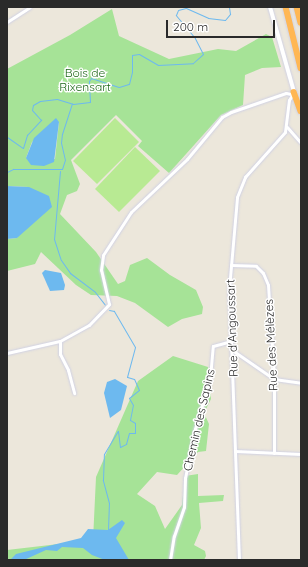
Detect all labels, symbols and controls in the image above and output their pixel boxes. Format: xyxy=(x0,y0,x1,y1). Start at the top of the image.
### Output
scale bar xyxy=(168,12,277,38)
text: 200 m xyxy=(173,19,208,34)
park label: Bois de Rixensart xyxy=(59,66,111,94)
street label: Rue d'Angoussart xyxy=(223,279,241,377)
street label: Rue des Mélèzes xyxy=(261,299,281,391)
street label: Chemin des Sapins xyxy=(180,367,218,473)

